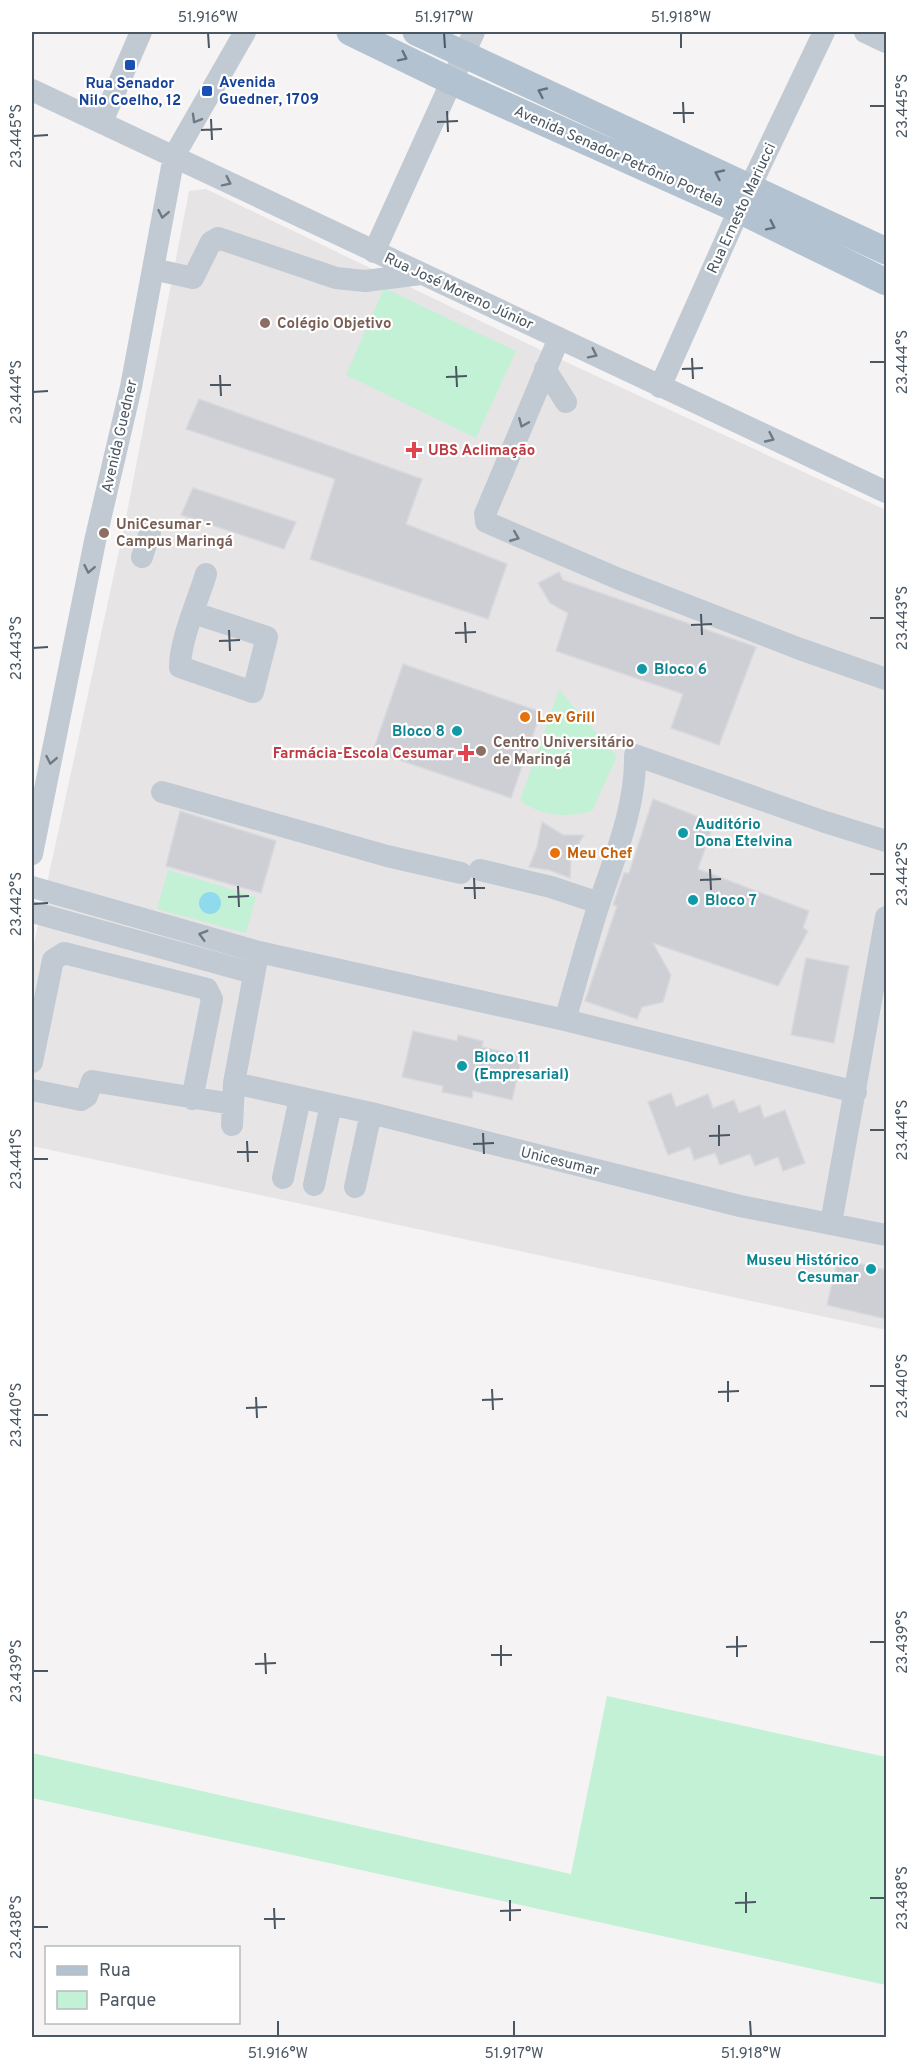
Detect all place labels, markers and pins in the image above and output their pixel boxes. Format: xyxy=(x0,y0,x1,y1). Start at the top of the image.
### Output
marker: Rua Senador Nilo Coelho, 12 xyxy=(123,58,137,72)
place label: Avenida Guedner, 1709 xyxy=(219,74,319,110)
place label: Rua Senador Nilo Coelho, 12 xyxy=(79,75,181,111)
marker: Avenida Guedner, 1709 xyxy=(200,84,214,98)
place label: Colégio Objetivo xyxy=(277,315,391,334)
marker: Colégio Objetivo xyxy=(258,316,272,330)
marker: UBS Aclimação xyxy=(405,441,423,459)
place label: UBS Aclimação xyxy=(428,442,535,461)
place label: UniCesumar - Campus Maringá xyxy=(116,516,233,552)
marker: UniCesumar - Campus Maringá xyxy=(97,526,111,540)
place label: Bloco 6 xyxy=(654,661,707,680)
marker: Bloco 6 xyxy=(635,662,649,676)
place label: Lev Grill xyxy=(537,709,595,728)
marker: Lev Grill xyxy=(518,710,532,724)
place label: Bloco 8 xyxy=(392,723,445,742)
marker: Bloco 8 xyxy=(450,724,464,738)
place label: Centro Universitário de Maringá xyxy=(493,734,634,770)
marker: Centro Universitário de Maringá xyxy=(474,744,488,758)
place label: Farmácia-Escola Cesumar xyxy=(273,745,455,764)
marker: Farmácia-Escola Cesumar xyxy=(459,746,473,760)
place label: Auditório Dona Etelvina xyxy=(695,816,792,852)
marker: Auditório Dona Etelvina xyxy=(676,826,690,840)
place label: Meu Chef xyxy=(567,845,633,864)
marker: Meu Chef xyxy=(548,846,562,860)
place label: Bloco 7 xyxy=(705,892,757,911)
marker: Bloco 7 xyxy=(686,893,700,907)
place label: Bloco 11 (Empresarial) xyxy=(474,1049,569,1085)
marker: Bloco 11 (Empresarial) xyxy=(455,1059,469,1073)
place label: Museu Histórico Cesumar xyxy=(746,1252,860,1288)
marker: Museu Histórico Cesumar xyxy=(864,1262,878,1276)

